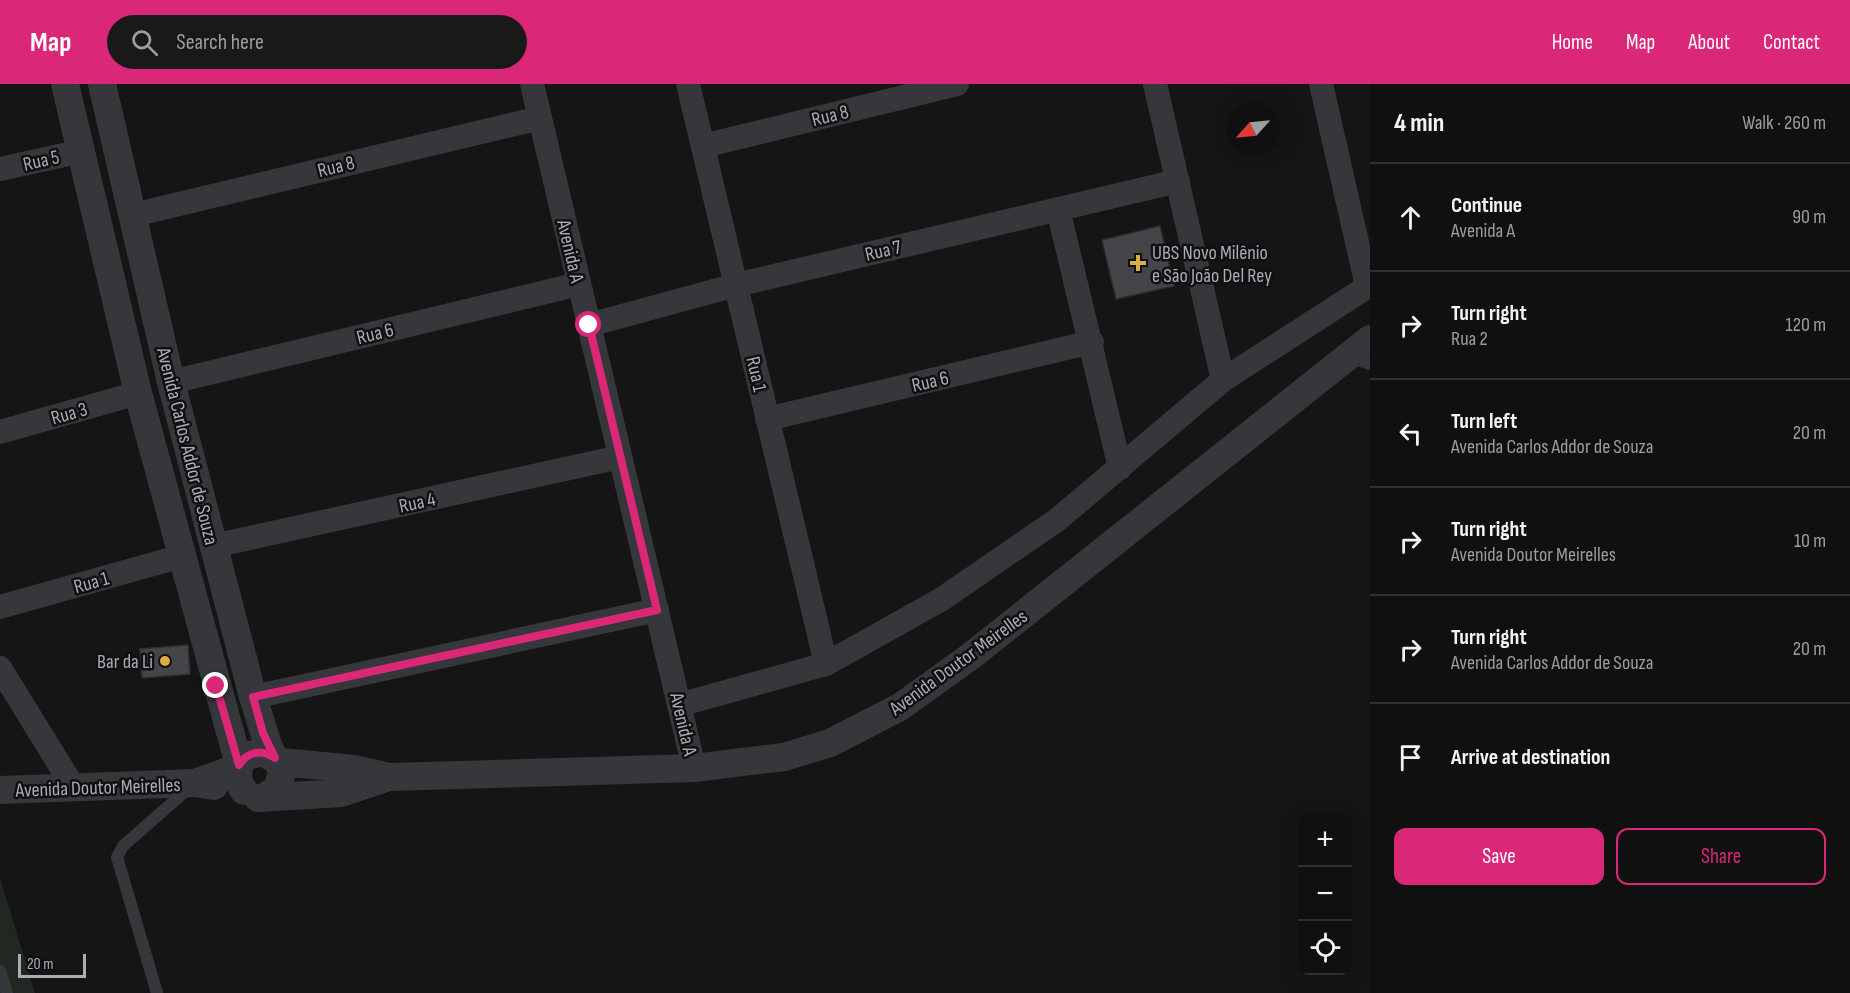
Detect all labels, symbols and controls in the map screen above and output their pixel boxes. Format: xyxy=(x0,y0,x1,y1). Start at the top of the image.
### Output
search box xyxy=(107,15,527,69)
text: Map xyxy=(30,26,71,59)
icon: search xyxy=(128,26,161,59)
text: Search here xyxy=(176,29,264,56)
text: Home xyxy=(1552,30,1593,55)
text: Map xyxy=(1626,30,1655,55)
text: About xyxy=(1688,30,1730,55)
text: Contact xyxy=(1763,30,1820,55)
street label: Rua 8 xyxy=(809,100,851,132)
north arrow xyxy=(1226,102,1280,156)
text: 4 min xyxy=(1394,108,1444,139)
text: Walk · 260 m xyxy=(1742,111,1826,135)
street label: Rua 5 xyxy=(21,145,62,177)
street label: Rua 8 xyxy=(315,151,357,183)
text: Continue xyxy=(1451,192,1522,219)
icon: ahead xyxy=(1394,201,1427,234)
text: 90 m xyxy=(1792,205,1826,229)
street label: Avenida A xyxy=(551,216,589,286)
text: Avenida A xyxy=(1451,219,1515,243)
street label: Rua 7 xyxy=(863,235,904,267)
place label: UBS Novo Milênio e São João Del Rey xyxy=(1152,241,1272,288)
marker: UBS Novo Milênio e São João Del Rey xyxy=(1129,254,1147,272)
text: Turn right xyxy=(1451,300,1527,327)
icon: right xyxy=(1394,309,1427,342)
route start xyxy=(575,311,601,337)
text: 120 m xyxy=(1786,313,1826,337)
street label: Rua 6 xyxy=(354,318,396,350)
text: Rua 2 xyxy=(1451,327,1488,351)
street label: Avenida Carlos Addor de Souza xyxy=(151,344,223,547)
street label: Rua 1 xyxy=(740,354,772,394)
street label: Rua 6 xyxy=(909,366,951,398)
street label: Rua 3 xyxy=(48,397,90,431)
text: Turn left xyxy=(1451,408,1517,435)
icon: left xyxy=(1394,417,1427,450)
text: 20 m xyxy=(1793,421,1826,445)
text: Avenida Carlos Addor de Souza xyxy=(1451,435,1653,459)
street label: Rua 4 xyxy=(397,487,438,519)
text: Turn right xyxy=(1451,516,1527,543)
icon: right xyxy=(1394,525,1427,558)
text: 10 m xyxy=(1794,529,1826,553)
text: Avenida Doutor Meirelles xyxy=(1451,543,1616,567)
street label: Rua 1 xyxy=(71,567,112,599)
street label: Avenida Doutor Meirelles xyxy=(884,605,1032,722)
text: Turn right xyxy=(1451,624,1527,651)
icon: right xyxy=(1394,633,1427,666)
text: 20 m xyxy=(1793,637,1826,661)
place label: Bar da Li xyxy=(97,650,153,674)
text: Avenida Carlos Addor de Souza xyxy=(1451,651,1653,675)
marker: Bar da Li xyxy=(158,654,172,668)
route end xyxy=(202,672,228,698)
street label: Avenida A xyxy=(664,689,702,759)
icon: arrive xyxy=(1394,741,1427,774)
text: Arrive at destination xyxy=(1451,744,1610,771)
street label: Avenida Doutor Meirelles xyxy=(14,773,181,803)
map controls xyxy=(1298,813,1352,975)
button: + xyxy=(1298,813,1352,867)
button: Save xyxy=(1394,828,1604,885)
button: Share xyxy=(1616,828,1826,885)
button: − xyxy=(1298,867,1352,921)
button: locate xyxy=(1298,921,1352,975)
scale bar xyxy=(18,951,86,978)
text: 20 m xyxy=(27,955,54,974)

